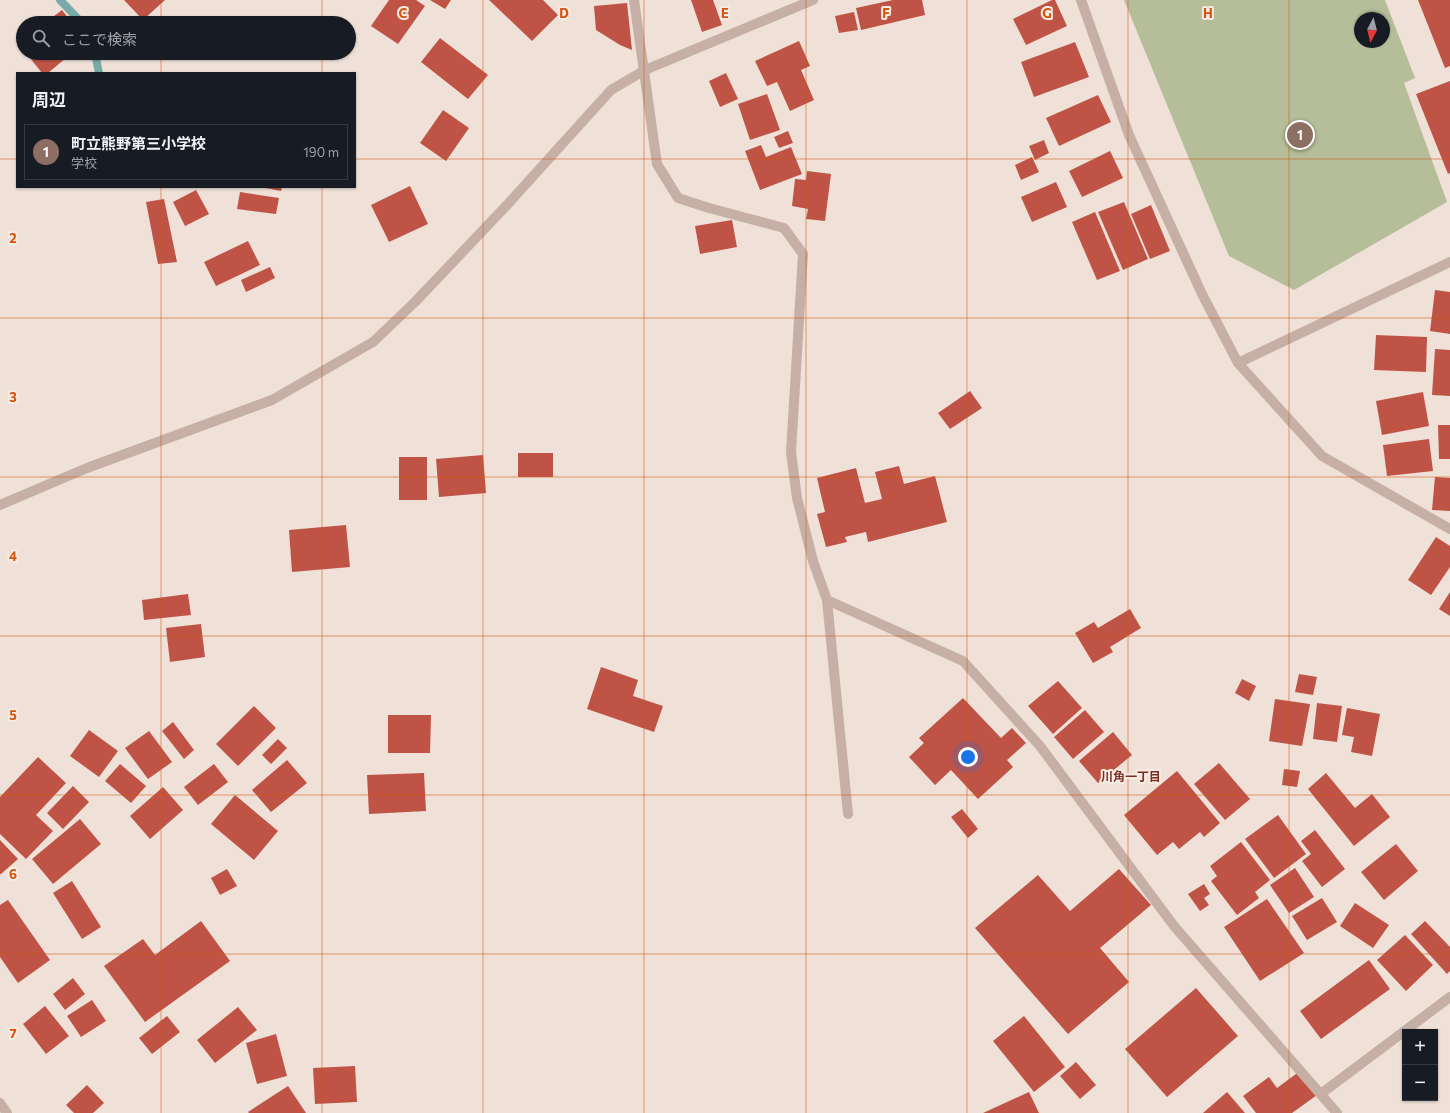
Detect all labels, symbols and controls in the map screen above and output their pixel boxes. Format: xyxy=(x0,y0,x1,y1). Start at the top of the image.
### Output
text: C xyxy=(399,5,408,21)
text: D xyxy=(559,5,569,21)
text: E xyxy=(721,5,729,21)
text: F xyxy=(882,5,890,21)
text: G xyxy=(1042,5,1052,21)
text: H xyxy=(1203,5,1213,21)
north arrow xyxy=(1354,12,1390,48)
search box xyxy=(16,16,356,60)
icon: search xyxy=(30,27,52,49)
text: ここで検索 xyxy=(62,30,137,48)
text: 周辺 xyxy=(32,89,66,110)
pin: 1 xyxy=(1287,120,1313,150)
text: 町立熊野第三小学校 xyxy=(71,134,206,152)
text: 1 xyxy=(43,144,49,160)
text: 190 m xyxy=(303,144,339,160)
text: 学校 xyxy=(71,155,97,171)
text: 2 xyxy=(9,230,17,246)
text: 3 xyxy=(9,389,17,405)
text: 4 xyxy=(9,548,17,564)
text: 5 xyxy=(9,707,17,723)
your location xyxy=(958,747,978,767)
district label: 川角一丁目 xyxy=(1101,769,1161,783)
text: 6 xyxy=(9,866,17,882)
text: 7 xyxy=(9,1025,17,1041)
map controls xyxy=(1402,1029,1438,1101)
button: + xyxy=(1402,1029,1438,1065)
button: − xyxy=(1402,1065,1438,1101)

